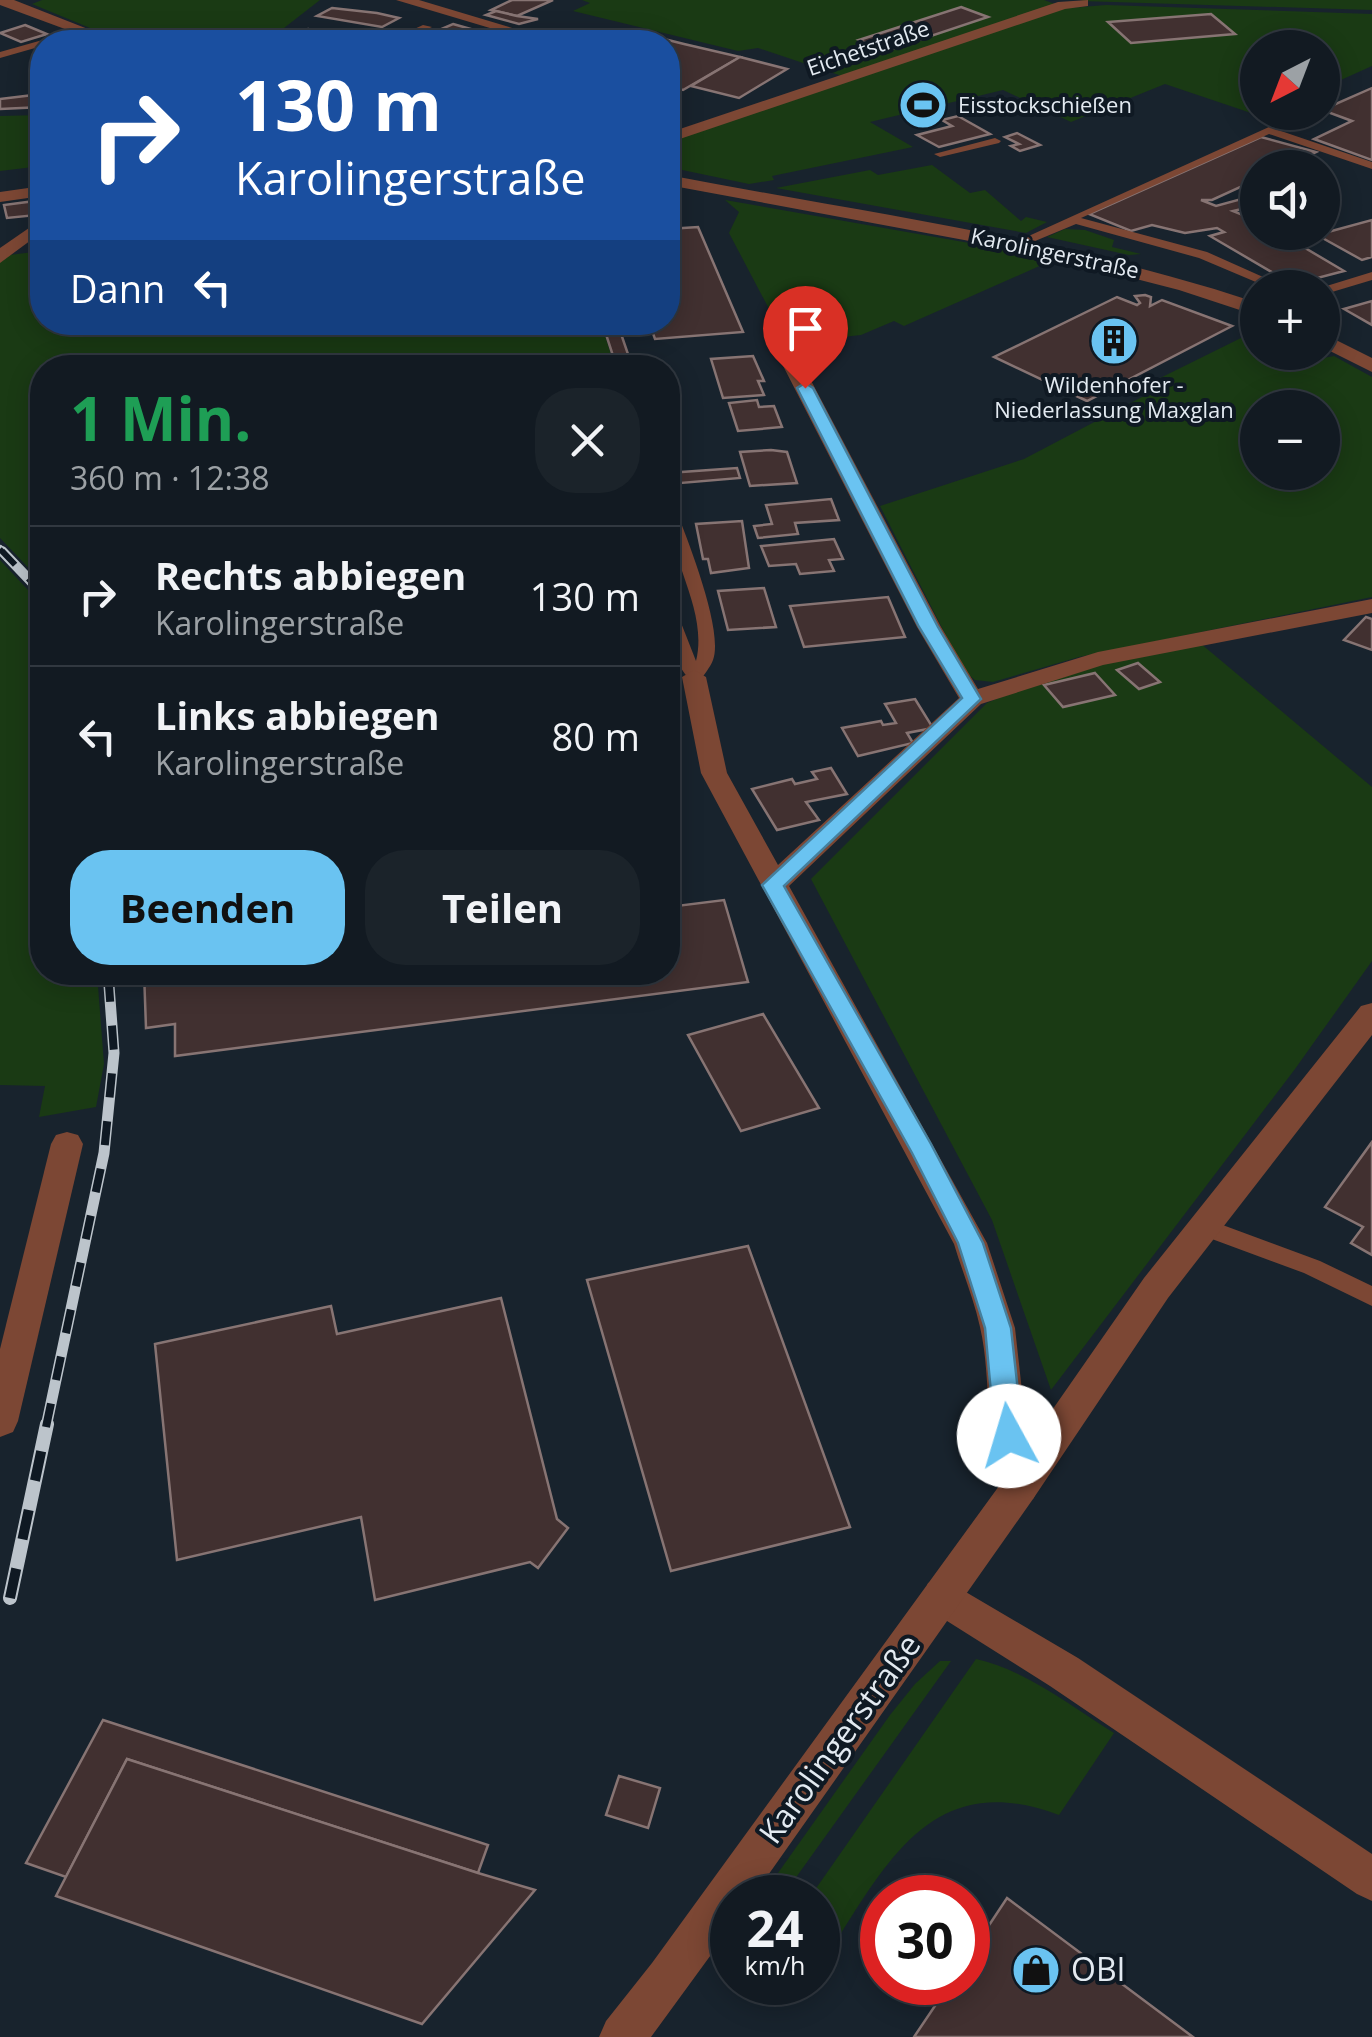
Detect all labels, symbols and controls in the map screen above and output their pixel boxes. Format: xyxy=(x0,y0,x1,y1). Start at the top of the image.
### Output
street label: Eichetstraße xyxy=(802,12,933,82)
north arrow xyxy=(1240,30,1340,130)
map controls xyxy=(1240,30,1340,490)
text: 130 m xyxy=(235,56,442,152)
icon: right xyxy=(70,70,200,200)
sports icon: Eisstockschießen xyxy=(897,79,949,131)
place label: Eisstockschießen xyxy=(958,89,1132,119)
text: Karolingerstraße xyxy=(235,147,586,208)
button: sound xyxy=(1240,150,1340,250)
street label: Karolingerstraße xyxy=(968,220,1142,285)
icon: left xyxy=(185,260,240,315)
text: Dann xyxy=(70,262,165,314)
button: + xyxy=(1240,270,1340,370)
pin xyxy=(763,286,848,389)
icon: arrive xyxy=(778,301,833,356)
building icon: Wildenhofer - Niederlassung Maxglan xyxy=(1088,315,1140,367)
place label: Wildenhofer - Niederlassung Maxglan xyxy=(994,369,1234,424)
text: 1 Min. xyxy=(70,377,251,459)
button: close xyxy=(535,388,640,493)
button: − xyxy=(1240,390,1340,490)
text: 360 m · 12:38 xyxy=(70,456,269,499)
text: Rechts abbiegen xyxy=(155,549,466,601)
icon: right xyxy=(70,569,125,624)
text: 130 m xyxy=(530,570,640,622)
text: Karolingerstraße xyxy=(155,601,404,644)
text: Links abbiegen xyxy=(155,689,439,741)
icon: left xyxy=(70,709,125,764)
text: 80 m xyxy=(551,710,640,762)
text: Karolingerstraße xyxy=(155,741,404,784)
button: Beenden xyxy=(70,850,345,965)
button: Teilen xyxy=(365,850,640,965)
position arrow xyxy=(957,1384,1061,1488)
street label: Karolingerstraße xyxy=(748,1625,929,1852)
speed limit sign: 30 xyxy=(860,1875,990,2005)
text: 24 xyxy=(746,1894,804,1962)
shop icon: OBI xyxy=(1010,1944,1062,1996)
place label: OBI xyxy=(1071,1947,1126,1990)
text: km/h xyxy=(745,1948,805,1982)

